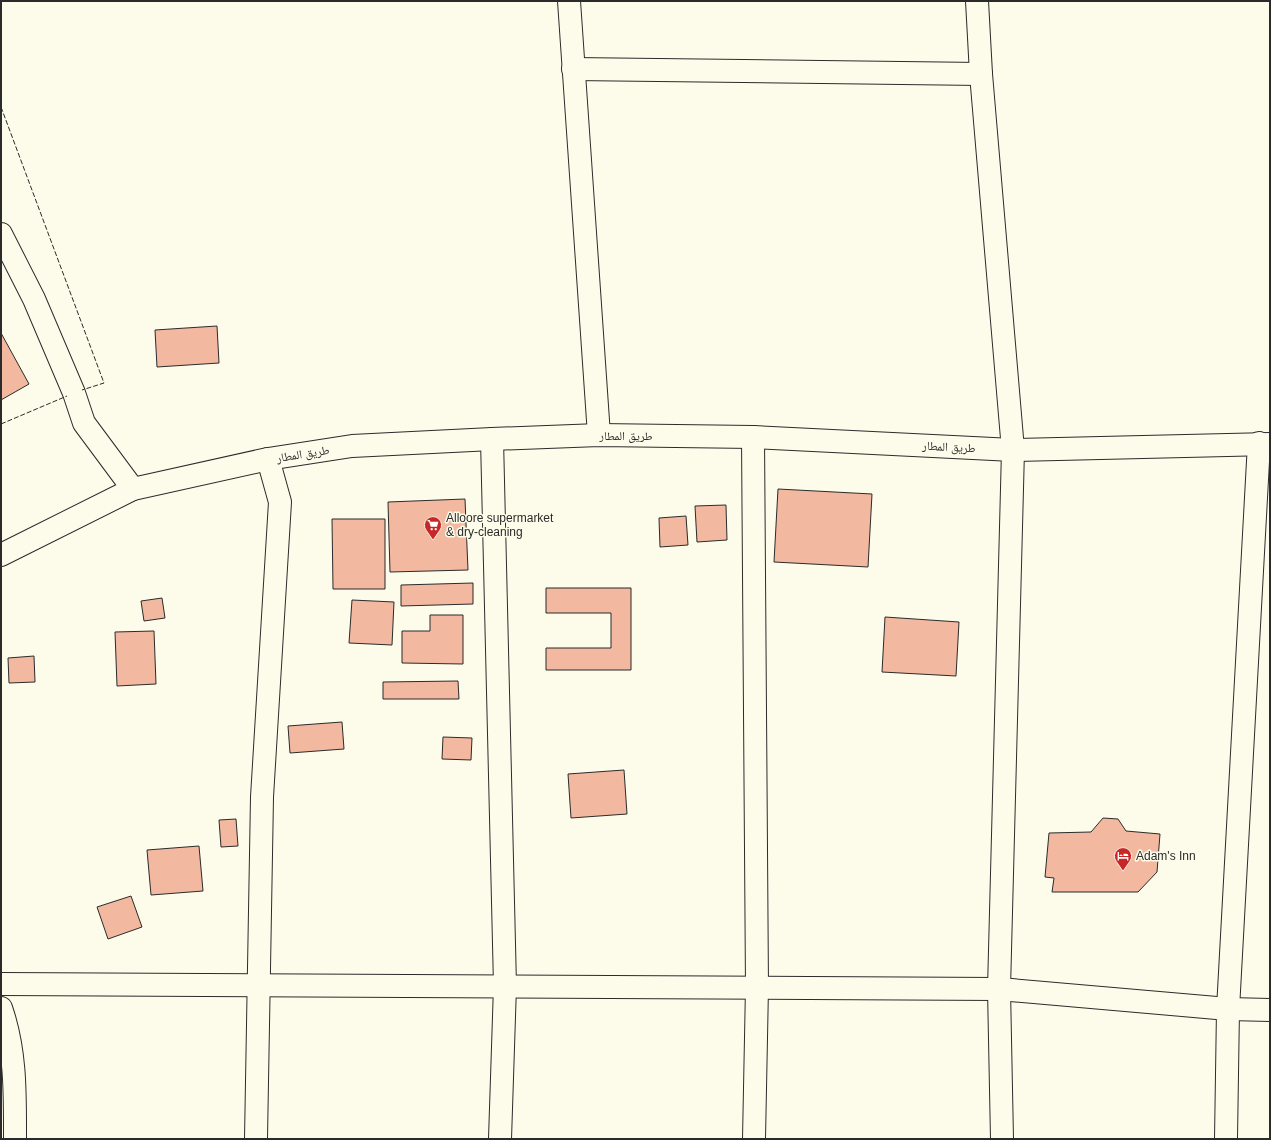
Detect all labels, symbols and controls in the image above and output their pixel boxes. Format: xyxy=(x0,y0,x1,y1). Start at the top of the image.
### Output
street label: طريق المطار xyxy=(598,429,653,443)
street label: طريق المطار xyxy=(921,439,976,456)
street label: طريق المطار xyxy=(274,443,331,465)
place label: Alloore supermarket & dry-cleaning xyxy=(446,511,554,539)
supermarket icon: Alloore supermarket & dry-cleaning xyxy=(423,515,443,540)
hotel icon: Adam's Inn xyxy=(1113,846,1133,871)
place label: Adam's Inn xyxy=(1136,849,1196,863)

